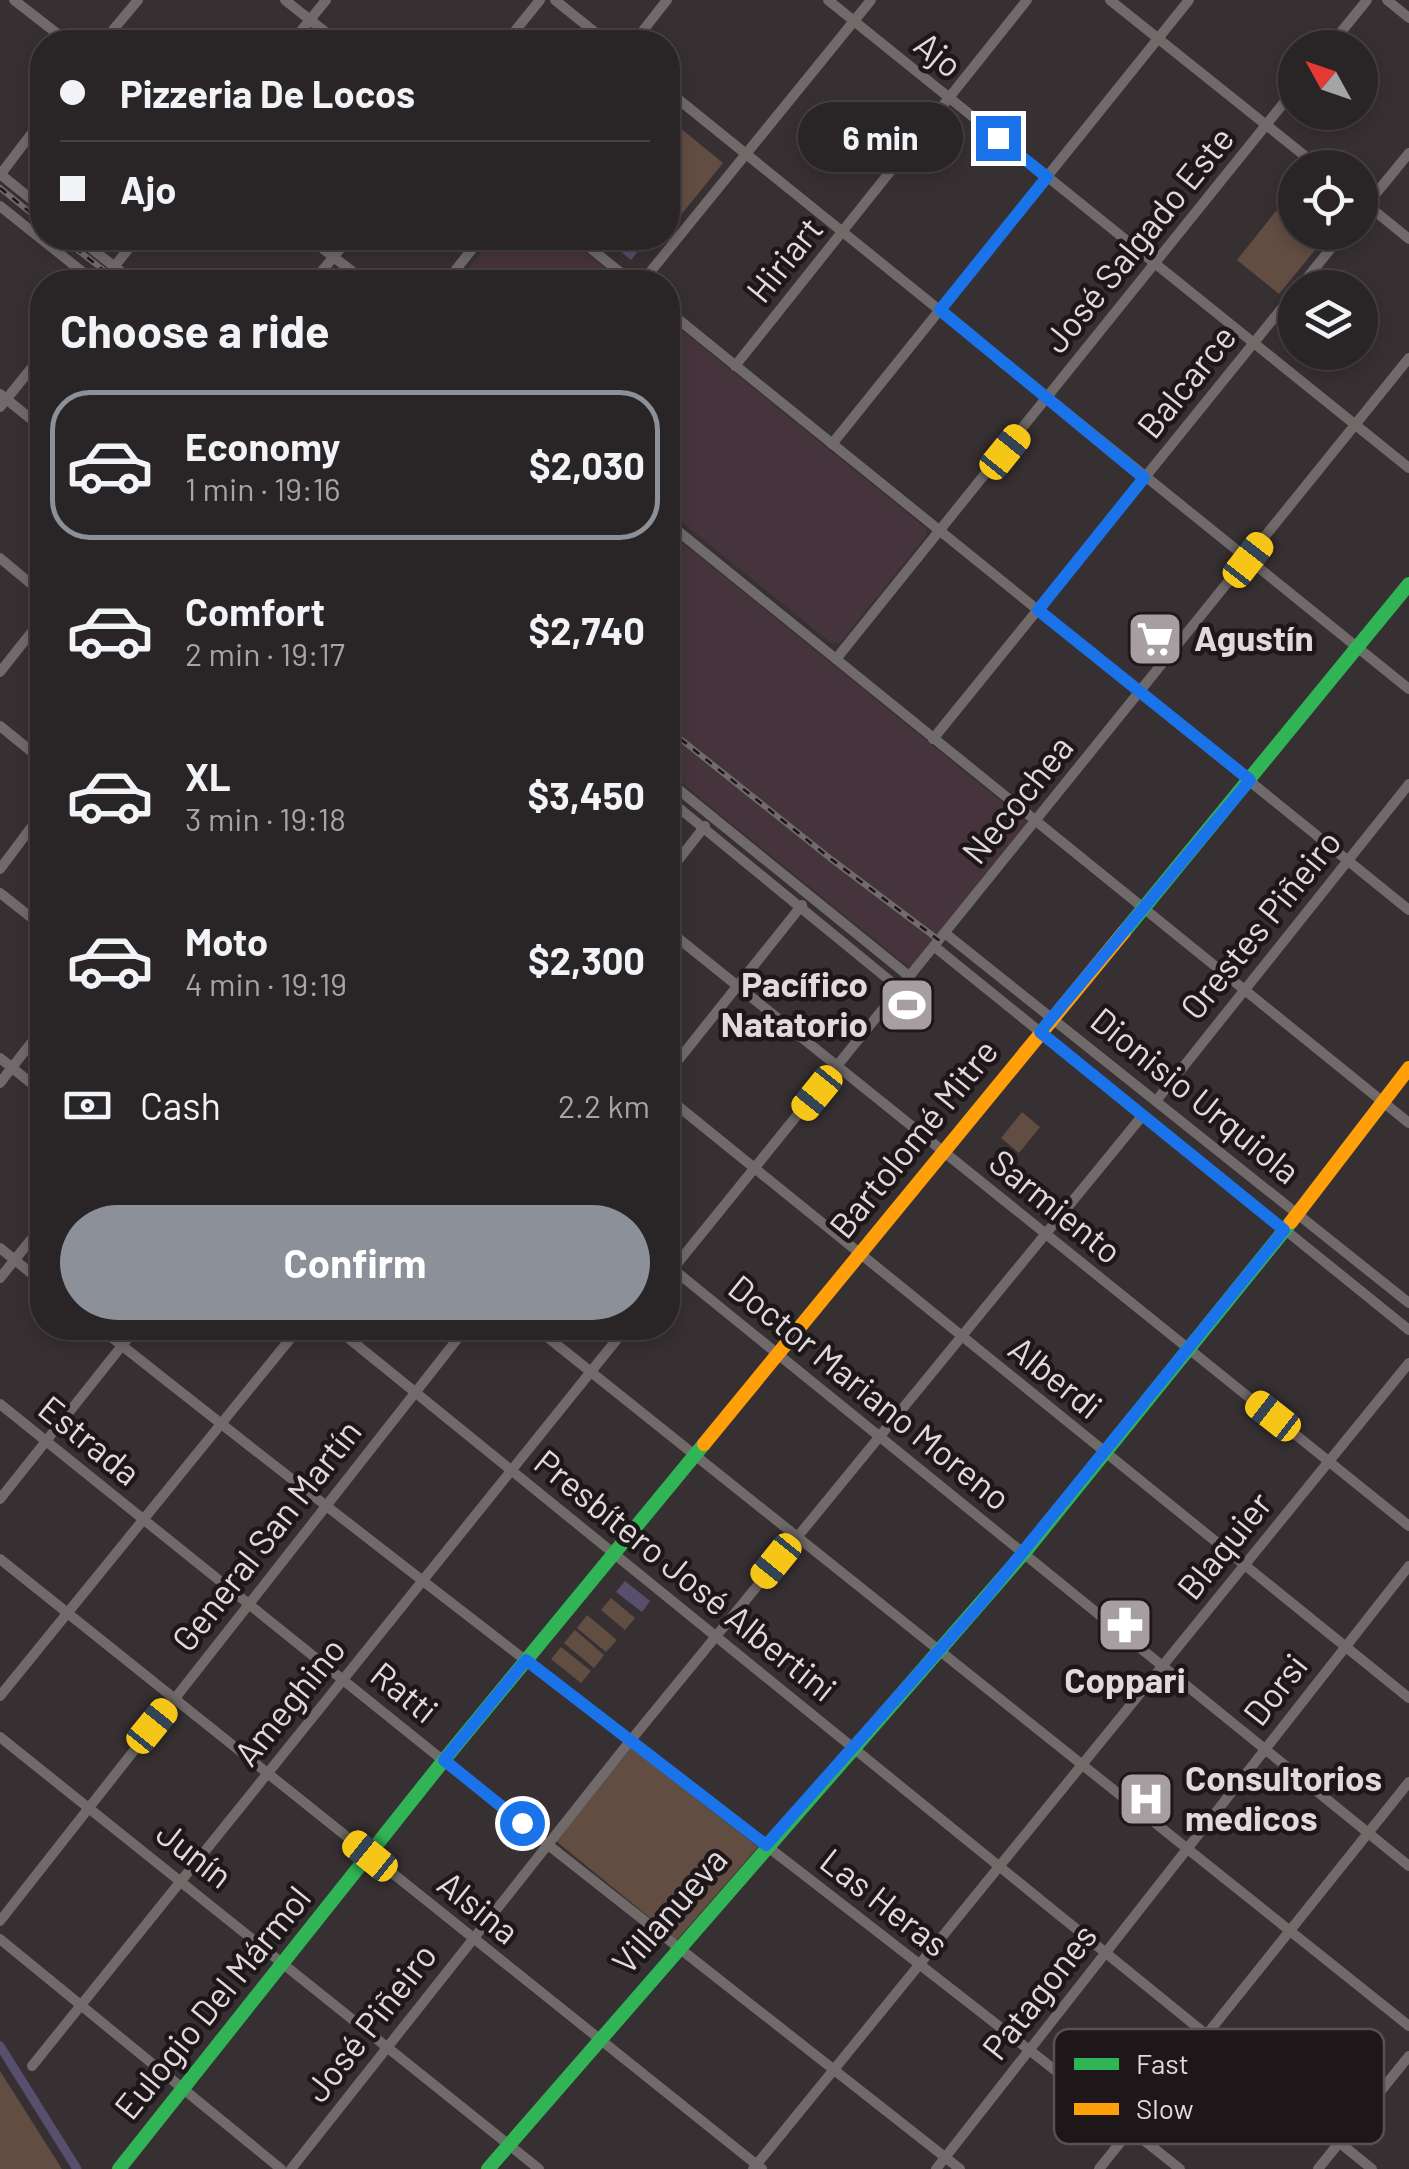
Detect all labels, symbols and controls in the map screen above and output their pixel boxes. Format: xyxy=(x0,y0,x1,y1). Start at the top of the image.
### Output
street label: Ajo xyxy=(907,22,971,85)
north arrow xyxy=(1278,30,1378,130)
map controls xyxy=(1278,30,1378,370)
text: Pizzeria De Locos xyxy=(120,70,415,116)
callout: 6 min xyxy=(798,103,963,173)
route end xyxy=(976,116,1021,161)
street label: José Salgado Este xyxy=(1033,117,1241,360)
text: 6 min xyxy=(843,118,918,156)
button: locate xyxy=(1278,150,1378,250)
text: Ajo xyxy=(120,166,176,212)
street label: Hiriart xyxy=(736,208,830,310)
button: layers xyxy=(1278,270,1378,370)
text: Choose a ride xyxy=(60,303,330,357)
street label: Balcarce xyxy=(1127,316,1244,446)
car xyxy=(974,419,1036,485)
icon: car xyxy=(65,420,155,510)
text: Economy xyxy=(185,423,340,469)
text: $2,030 xyxy=(529,442,645,488)
text: 1 min · 19:16 xyxy=(185,469,340,507)
car xyxy=(1218,527,1278,593)
icon: car xyxy=(65,585,155,675)
text: Comfort xyxy=(185,588,325,634)
text: $2,740 xyxy=(528,607,645,653)
supermarket icon: Agustín xyxy=(1125,609,1185,669)
place label: Agustín xyxy=(1194,616,1314,658)
text: 2 min · 19:17 xyxy=(185,634,345,672)
street label: Necochea xyxy=(952,726,1081,871)
icon: car xyxy=(65,750,155,840)
text: XL xyxy=(185,753,231,799)
text: $3,450 xyxy=(528,772,645,818)
text: 3 min · 19:18 xyxy=(185,799,346,837)
street label: Orestes Piñeiro xyxy=(1170,821,1349,1027)
icon: car xyxy=(65,915,155,1005)
text: Moto xyxy=(185,918,268,964)
text: $2,300 xyxy=(528,937,645,983)
place label: Pacífico Natatorio xyxy=(721,962,868,1044)
text: 4 min · 19:19 xyxy=(185,964,347,1002)
sports icon: Pacífico Natatorio xyxy=(877,975,937,1035)
street label: Dionisio Urquiola xyxy=(1083,997,1309,1191)
street label: Bartolomé Mitre xyxy=(819,1030,1005,1246)
car xyxy=(786,1060,848,1126)
icon: cash xyxy=(60,1078,115,1133)
text: Cash xyxy=(140,1082,221,1128)
text: 2.2 km xyxy=(558,1086,650,1124)
street label: Sarmiento xyxy=(982,1140,1131,1271)
button: Confirm xyxy=(60,1205,650,1320)
street label: Doctor Mariano Moreno xyxy=(721,1265,1020,1518)
street label: Alberdi xyxy=(1001,1326,1111,1427)
street label: Estrada xyxy=(31,1386,149,1493)
car xyxy=(1240,1386,1306,1446)
street label: General San Martín xyxy=(162,1411,369,1659)
street label: Presbítero José Albertini xyxy=(527,1440,845,1709)
street label: Blaquier xyxy=(1167,1482,1280,1607)
car xyxy=(745,1528,807,1594)
pharmacy icon: Coppari xyxy=(1095,1595,1155,1655)
street label: Ameghino xyxy=(224,1628,353,1773)
street label: Dorsi xyxy=(1234,1645,1315,1733)
street label: Ratti xyxy=(363,1652,447,1731)
place label: Coppari xyxy=(1064,1658,1186,1700)
car xyxy=(121,1693,183,1759)
place label: Consultorios medicos xyxy=(1185,1756,1382,1838)
hospital icon: Consultorios medicos xyxy=(1116,1769,1176,1829)
route start xyxy=(500,1801,545,1846)
street label: Junín xyxy=(149,1811,241,1896)
car xyxy=(337,1825,403,1887)
street label: Villanueva xyxy=(602,1838,735,1981)
street label: Las Heras xyxy=(813,1839,957,1964)
street label: Alsina xyxy=(430,1861,528,1952)
street label: Eulogio Del Mármol xyxy=(105,1877,318,2127)
street label: Patagones xyxy=(972,1915,1104,2067)
street label: José Piñeiro xyxy=(295,1934,444,2109)
legend xyxy=(1054,2029,1384,2144)
text: Fast xyxy=(1136,2046,1189,2080)
text: Slow xyxy=(1136,2091,1194,2125)

